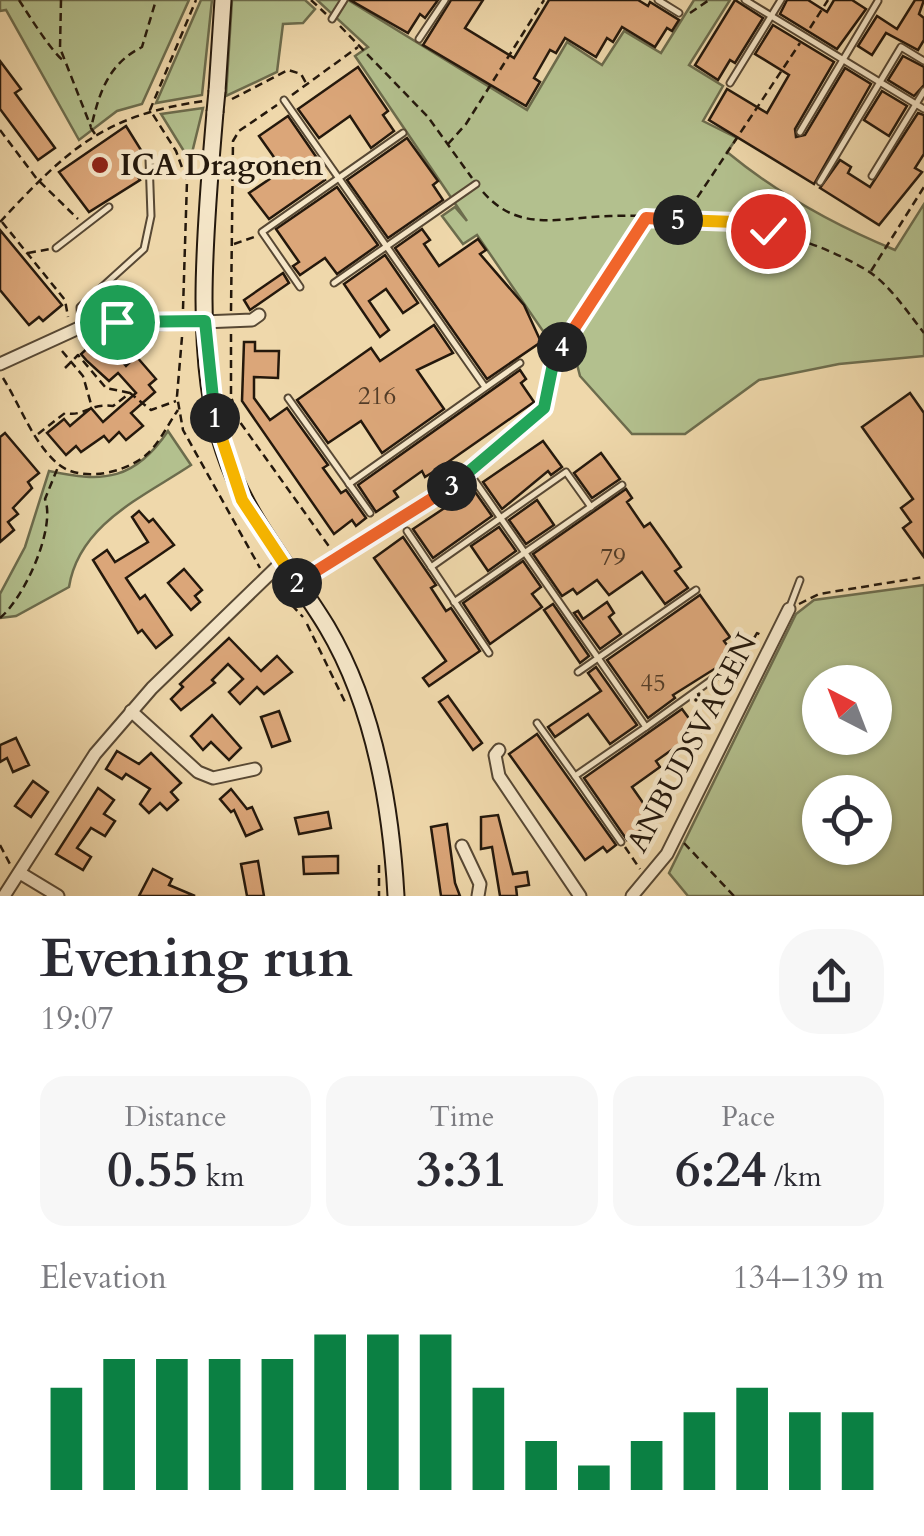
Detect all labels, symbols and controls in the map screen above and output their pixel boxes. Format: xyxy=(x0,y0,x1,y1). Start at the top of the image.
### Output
place label: ICA Dragonen xyxy=(120,145,323,186)
marker: ICA Dragonen xyxy=(89,154,111,176)
pin xyxy=(726,189,811,274)
pin: 5 xyxy=(653,195,703,245)
text: 5 xyxy=(671,201,685,239)
icon: check xyxy=(741,204,796,259)
pin xyxy=(75,280,160,365)
icon: arrive xyxy=(90,295,145,350)
pin: 4 xyxy=(537,322,587,372)
text: 4 xyxy=(555,328,569,366)
house number: 216 xyxy=(358,379,396,413)
pin: 1 xyxy=(190,393,240,443)
text: 1 xyxy=(208,399,222,437)
pin: 3 xyxy=(427,461,477,511)
text: 3 xyxy=(445,467,459,505)
house number: 79 xyxy=(600,540,626,574)
pin: 2 xyxy=(272,558,322,608)
text: 2 xyxy=(290,564,304,602)
street label: ANBUDSVÄGEN xyxy=(617,626,767,860)
north arrow xyxy=(802,665,892,755)
map controls xyxy=(802,665,892,865)
house number: 45 xyxy=(640,666,666,700)
button: locate xyxy=(802,775,892,865)
text: Evening run xyxy=(40,922,353,996)
button: share xyxy=(779,929,884,1034)
text: 19:07 xyxy=(40,997,114,1041)
text: Distance xyxy=(124,1098,227,1136)
text: Time xyxy=(430,1098,494,1136)
text: Pace xyxy=(721,1098,775,1136)
text: 0.55 xyxy=(107,1136,198,1204)
text: 3:31 xyxy=(416,1136,508,1204)
text: 6:24 xyxy=(675,1136,766,1204)
text: km xyxy=(198,1158,244,1196)
text: /km xyxy=(766,1158,822,1196)
text: Elevation xyxy=(40,1256,167,1300)
text: 134–139 m xyxy=(732,1256,884,1300)

